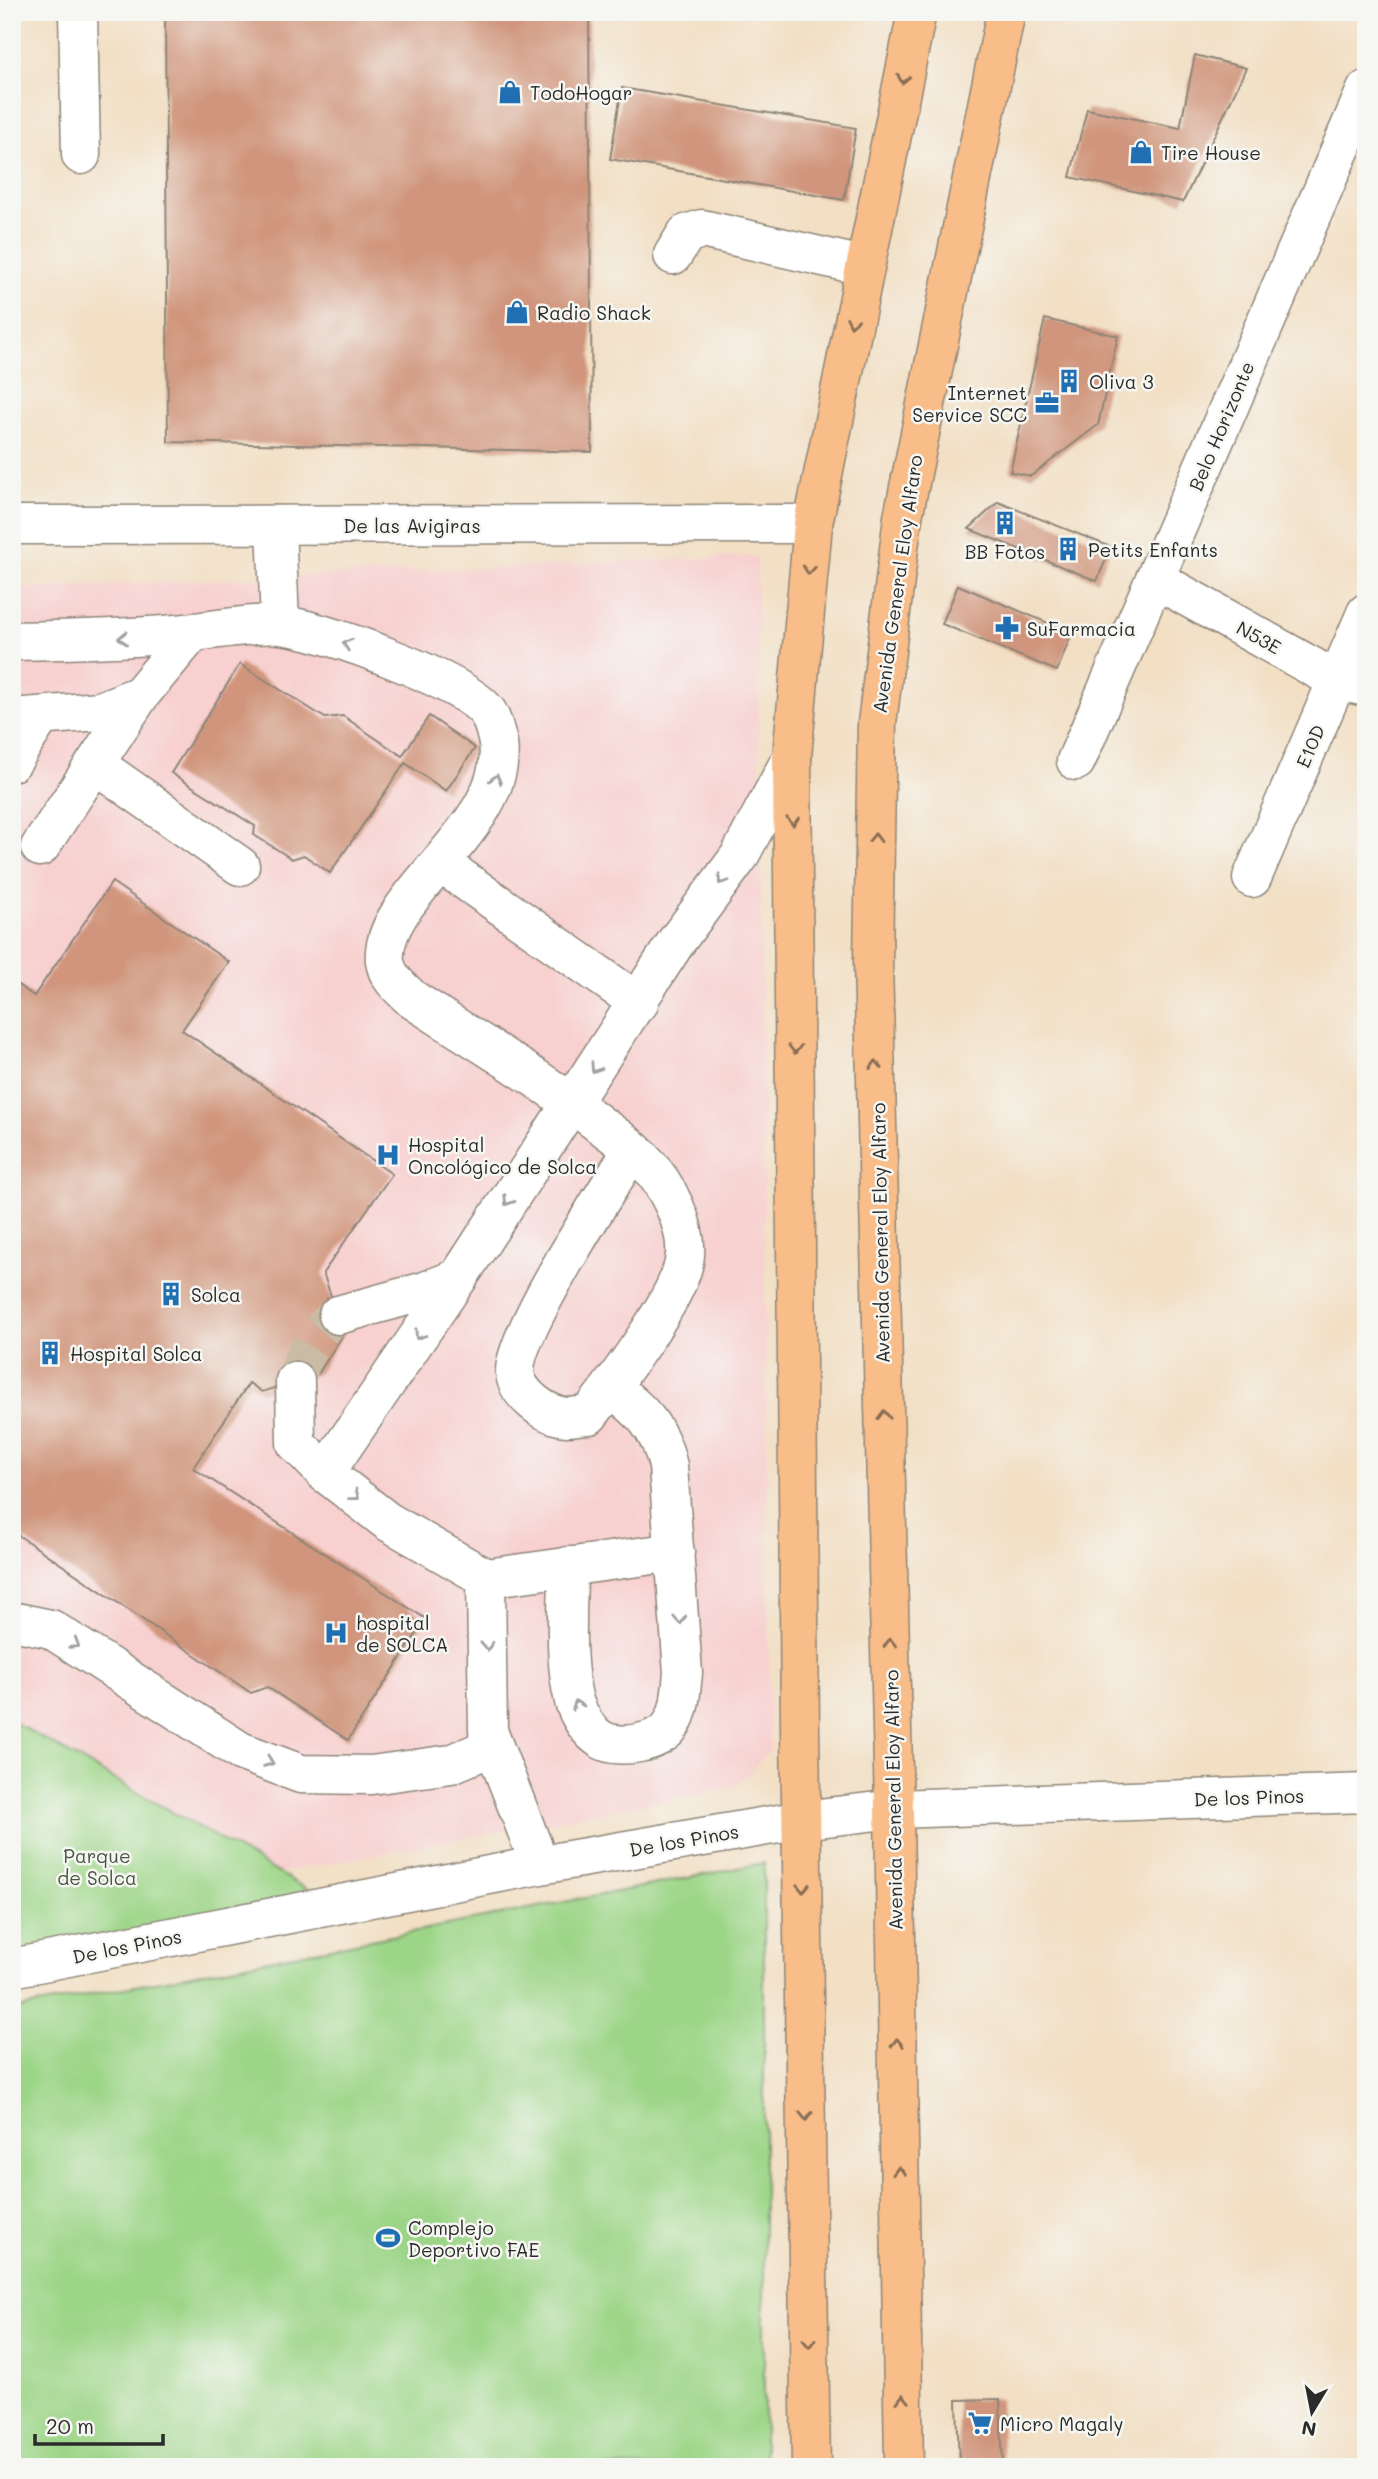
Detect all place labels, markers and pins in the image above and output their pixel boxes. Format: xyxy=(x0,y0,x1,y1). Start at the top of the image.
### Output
shop icon: TodoHogar xyxy=(496,78,524,106)
place label: TodoHogar xyxy=(530,80,632,105)
shop icon: Tire House xyxy=(1127,138,1155,166)
place label: Tire House xyxy=(1161,140,1261,165)
shop icon: Radio Shack xyxy=(503,298,531,326)
place label: Radio Shack xyxy=(537,300,651,325)
building icon: Oliva 3 xyxy=(1055,367,1083,395)
place label: Oliva 3 xyxy=(1089,369,1154,394)
place label: Internet Service SCC xyxy=(912,380,1027,427)
office icon: Internet Service SCC xyxy=(1033,389,1061,417)
building icon: BB Fotos xyxy=(991,509,1019,537)
building icon: Petits Enfants xyxy=(1054,535,1082,563)
place label: Petits Enfants xyxy=(1088,537,1218,562)
place label: BB Fotos xyxy=(965,539,1045,564)
pharmacy icon: SuFarmacia xyxy=(993,614,1021,642)
place label: SuFarmacia xyxy=(1027,616,1136,641)
place label: Hospital Oncológico de Solca xyxy=(408,1132,597,1179)
hospital icon: Hospital Oncológico de Solca xyxy=(374,1141,402,1169)
building icon: Solca xyxy=(157,1280,185,1308)
place label: Solca xyxy=(191,1282,241,1307)
building icon: Hospital Solca xyxy=(36,1339,64,1367)
place label: Hospital Solca xyxy=(70,1341,202,1366)
place label: hospital de SOLCA xyxy=(356,1610,448,1657)
hospital icon: hospital de SOLCA xyxy=(322,1619,350,1647)
place label: Complejo Deportivo FAE xyxy=(408,2215,540,2262)
sports icon: Complejo Deportivo FAE xyxy=(374,2224,402,2252)
supermarket icon: Micro Magaly xyxy=(966,2409,994,2437)
place label: Micro Magaly xyxy=(1000,2411,1124,2436)

